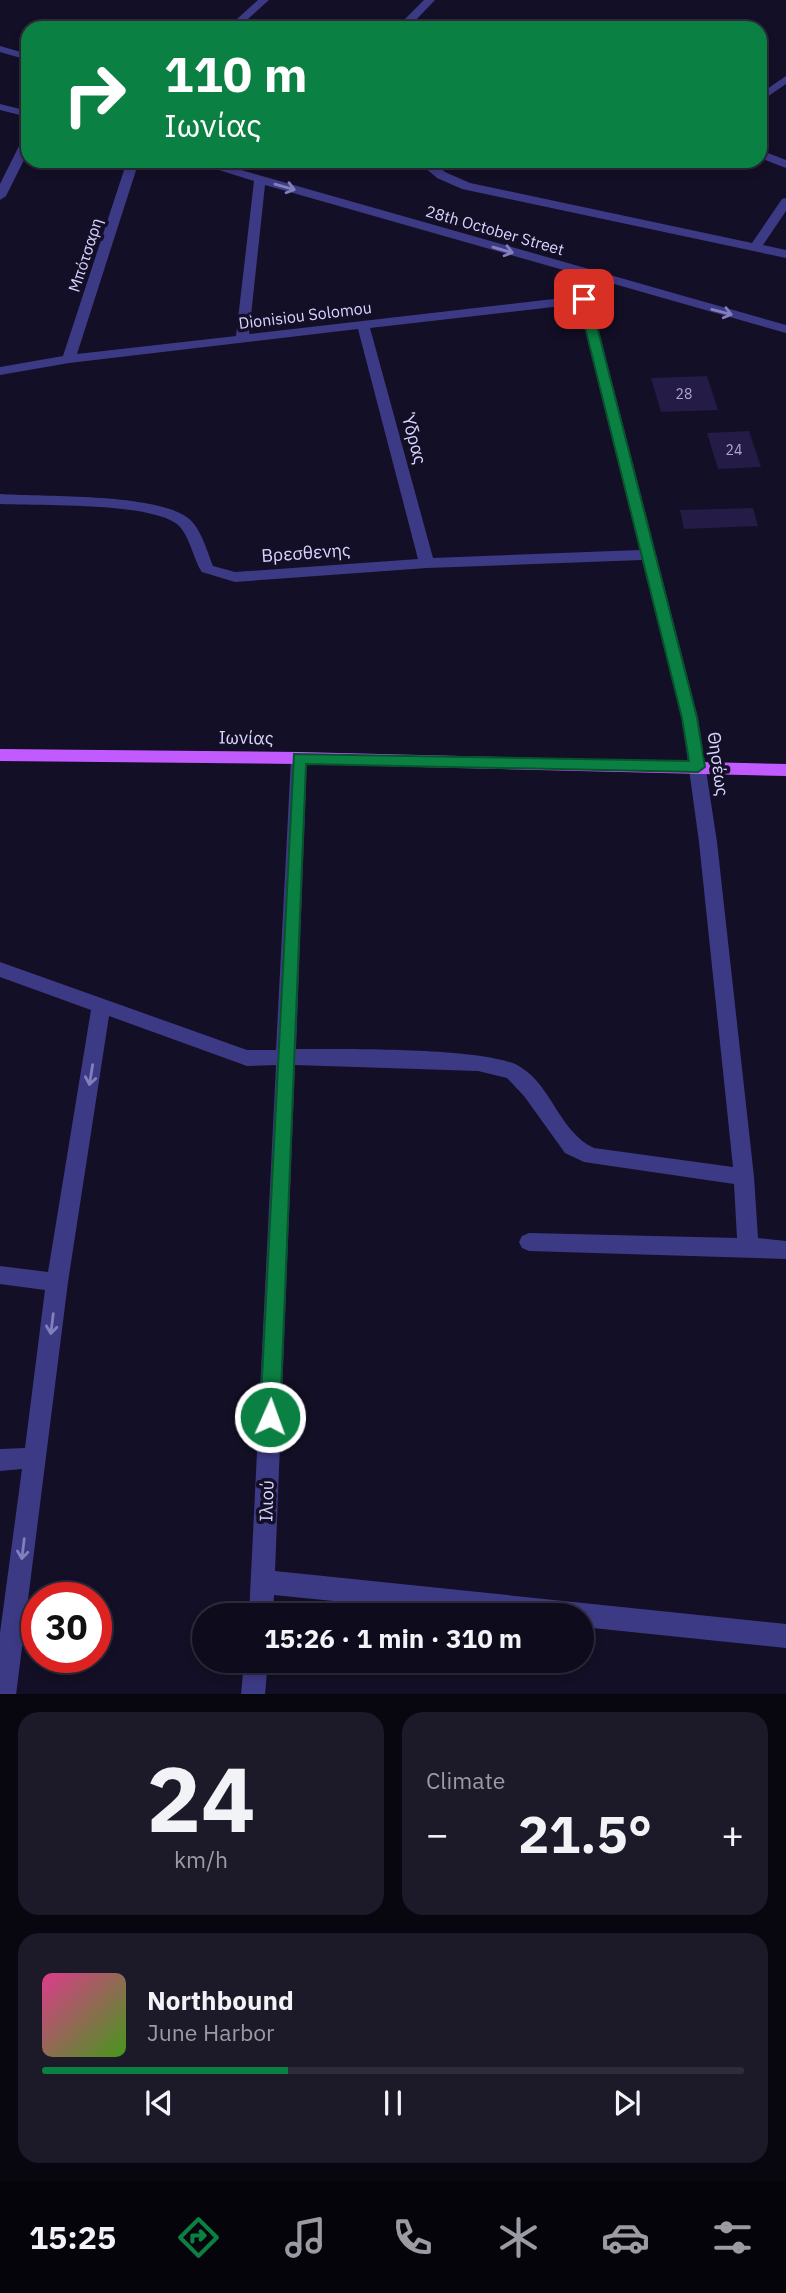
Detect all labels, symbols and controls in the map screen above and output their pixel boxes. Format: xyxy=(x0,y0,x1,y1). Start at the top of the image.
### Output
text: 110 m xyxy=(164,42,308,105)
icon: right xyxy=(49,49,140,140)
text: Ιωνίας xyxy=(164,104,262,146)
one-way arrow xyxy=(274,181,296,194)
street label: 28th October Street xyxy=(423,201,567,259)
street label: Μπότσαρη xyxy=(64,215,106,295)
one-way arrow xyxy=(492,245,514,258)
pin xyxy=(554,269,614,329)
icon: arrive xyxy=(565,280,603,318)
street label: Dionisiou Solomou xyxy=(237,297,373,333)
one-way arrow xyxy=(711,306,733,319)
house number: 28 xyxy=(676,385,692,403)
street label: Ύδρας xyxy=(396,410,432,467)
house number: 24 xyxy=(726,441,742,459)
street label: Βρεσθενης xyxy=(261,538,352,567)
street label: Ιωνίας xyxy=(218,726,274,749)
street label: Θησέως xyxy=(703,730,734,798)
one-way arrow xyxy=(84,1063,97,1085)
one-way arrow xyxy=(45,1312,58,1334)
position arrow xyxy=(233,1380,307,1454)
street label: Ιλιού xyxy=(254,1480,279,1522)
one-way arrow xyxy=(16,1537,29,1560)
speed limit sign: 30 xyxy=(21,1582,112,1673)
text: 15:26 · 1 min · 310 m xyxy=(264,1621,522,1655)
text: 24 xyxy=(146,1739,256,1857)
text: Climate xyxy=(426,1765,505,1795)
text: 21.5° xyxy=(518,1800,652,1867)
text: − xyxy=(426,1809,449,1858)
text: + xyxy=(721,1809,744,1858)
text: km/h xyxy=(174,1844,228,1874)
text: Northbound xyxy=(147,1983,294,2017)
text: June Harbor xyxy=(147,2017,275,2047)
icon: previous xyxy=(140,2084,178,2122)
icon: pause xyxy=(374,2084,412,2122)
icon: next xyxy=(608,2084,646,2122)
icon: directions xyxy=(174,2213,223,2262)
icon: music xyxy=(281,2213,330,2262)
icon: phone xyxy=(388,2213,437,2262)
icon: climate xyxy=(494,2213,543,2262)
icon: car xyxy=(601,2213,650,2262)
icon: filters xyxy=(708,2213,757,2262)
text: 15:25 xyxy=(29,2216,116,2258)

